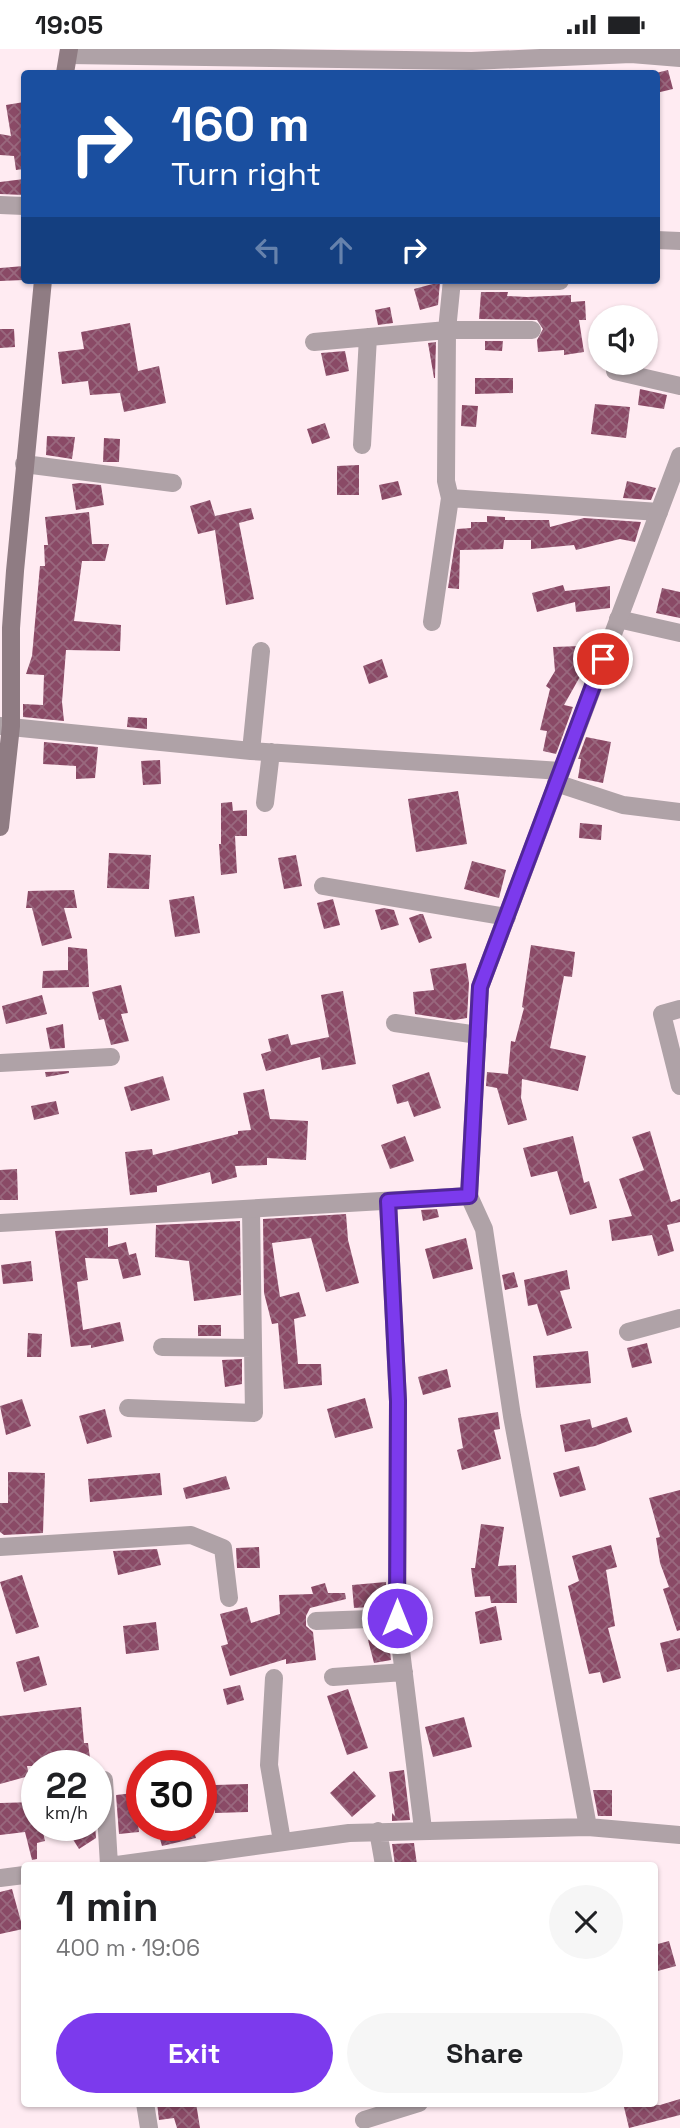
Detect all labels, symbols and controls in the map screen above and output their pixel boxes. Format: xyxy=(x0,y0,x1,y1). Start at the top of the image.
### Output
text: 19:05 xyxy=(35,8,103,42)
text: 160 m xyxy=(171,93,309,155)
icon: right xyxy=(56,98,147,189)
text: Turn right xyxy=(171,154,321,194)
icon: left xyxy=(249,231,287,269)
icon: ahead xyxy=(322,231,360,269)
icon: right xyxy=(395,231,433,269)
map controls xyxy=(588,305,658,375)
button: sound xyxy=(588,305,658,375)
pin xyxy=(573,629,633,689)
icon: arrive xyxy=(584,640,622,678)
position arrow xyxy=(360,1581,434,1655)
speed limit sign: 30 xyxy=(126,1750,217,1841)
text: 22 xyxy=(46,1764,87,1808)
text: km/h xyxy=(45,1801,88,1824)
text: 1 min xyxy=(56,1880,159,1933)
button: close xyxy=(549,1885,623,1959)
text: 400 m · 19:06 xyxy=(56,1933,200,1963)
button: Exit xyxy=(56,2013,333,2093)
button: Share xyxy=(347,2013,623,2093)

